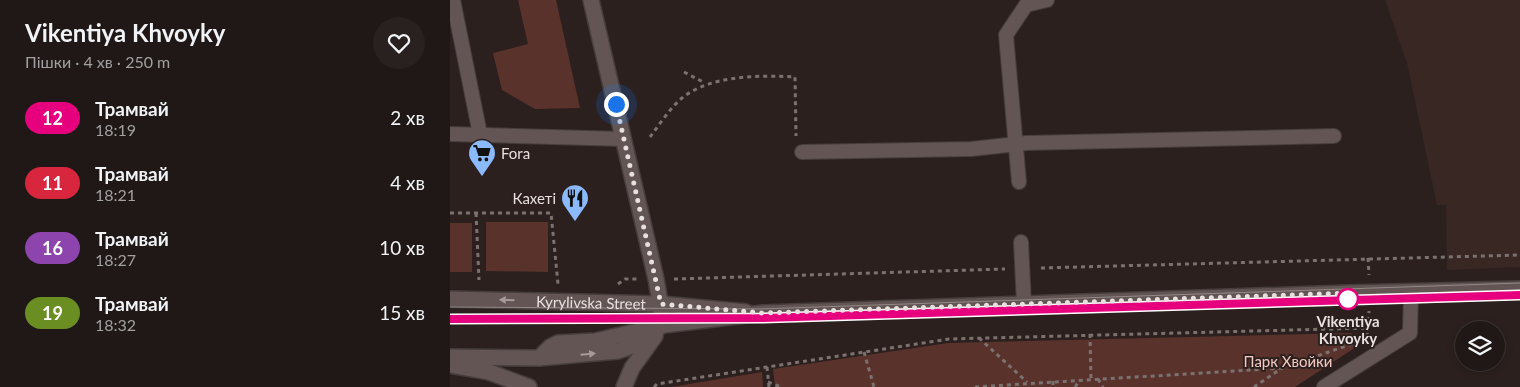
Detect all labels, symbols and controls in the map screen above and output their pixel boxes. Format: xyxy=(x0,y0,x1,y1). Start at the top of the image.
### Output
button: heart xyxy=(373,17,425,69)
text: Vikentiya Khvoyky xyxy=(25,18,226,47)
text: Пішки · 4 хв · 250 m xyxy=(25,52,170,71)
your location xyxy=(604,92,629,117)
text: Трамвай xyxy=(95,97,169,120)
text: 2 хв xyxy=(390,106,425,129)
text: 12 xyxy=(42,107,63,129)
text: 18:19 xyxy=(95,120,136,139)
supermarket icon: Fora xyxy=(467,138,497,177)
place label: Fora xyxy=(501,144,530,162)
text: Трамвай xyxy=(95,162,169,185)
text: 4 хв xyxy=(390,171,425,194)
text: 11 xyxy=(42,172,63,194)
restaurant icon: Кахеті xyxy=(560,183,590,222)
text: 18:21 xyxy=(95,185,136,204)
place label: Кахеті xyxy=(512,189,556,207)
text: Трамвай xyxy=(95,227,169,250)
text: 10 хв xyxy=(379,236,425,259)
text: 16 xyxy=(42,237,63,259)
text: 18:27 xyxy=(95,250,136,269)
marker: Vikentiya Khvoyky xyxy=(1337,288,1359,310)
text: Трамвай xyxy=(95,292,169,315)
street label: Kyrylivska Street xyxy=(536,292,647,313)
one-way arrow xyxy=(499,296,515,304)
text: 15 хв xyxy=(379,301,425,324)
text: 19 xyxy=(42,302,63,324)
place label: Vikentiya Khvoyky xyxy=(1315,312,1380,347)
text: 18:32 xyxy=(95,315,136,334)
map controls xyxy=(1455,321,1505,371)
button: layers xyxy=(1455,321,1505,371)
one-way arrow xyxy=(580,349,596,357)
park label: Парк Хвойки xyxy=(1244,352,1332,370)

